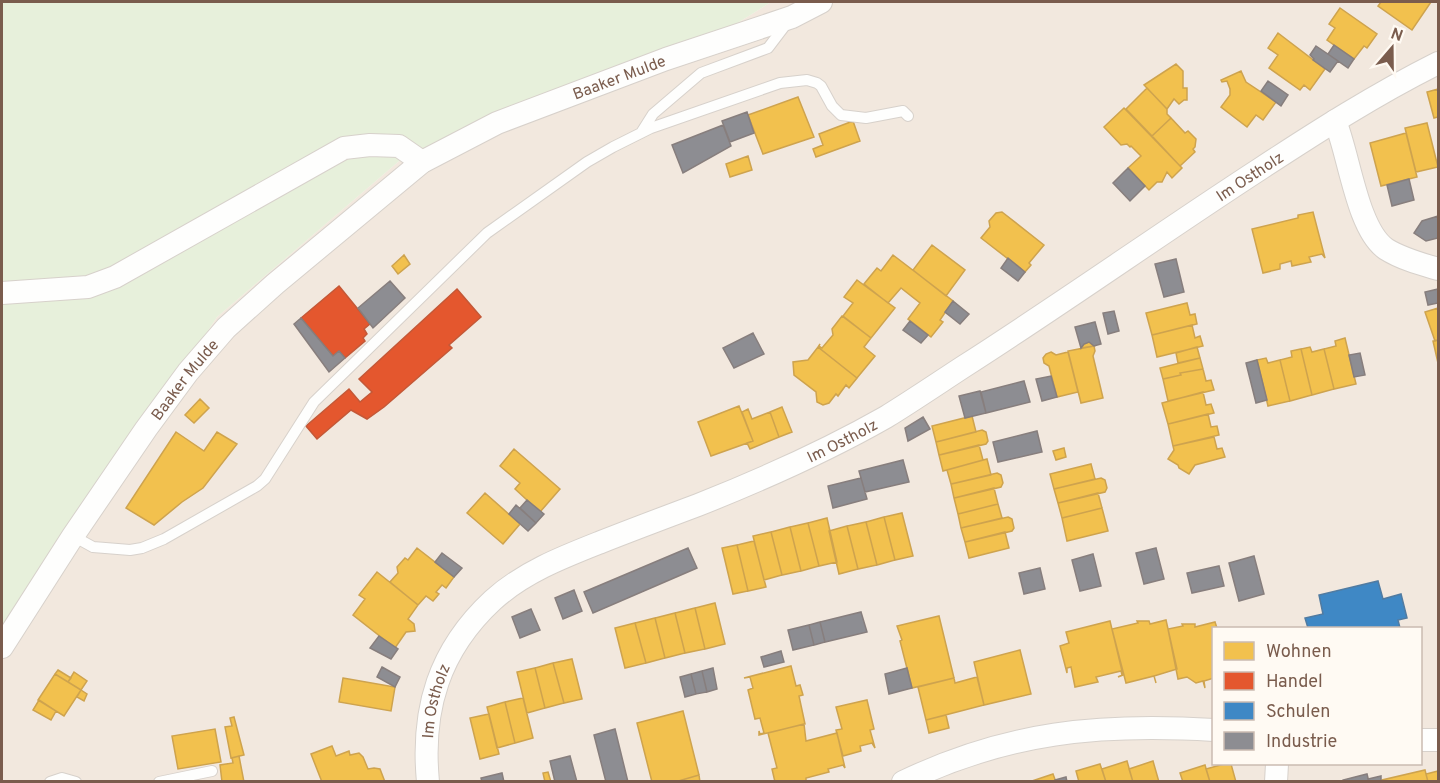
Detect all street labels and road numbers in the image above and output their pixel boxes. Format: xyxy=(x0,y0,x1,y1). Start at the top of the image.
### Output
street label: Baaker Mulde xyxy=(570,52,669,105)
street label: Im Ostholz xyxy=(1213,148,1288,207)
street label: Baaker Mulde xyxy=(148,336,224,425)
street label: Im Ostholz xyxy=(804,416,882,468)
street label: Im Ostholz xyxy=(419,661,456,739)

